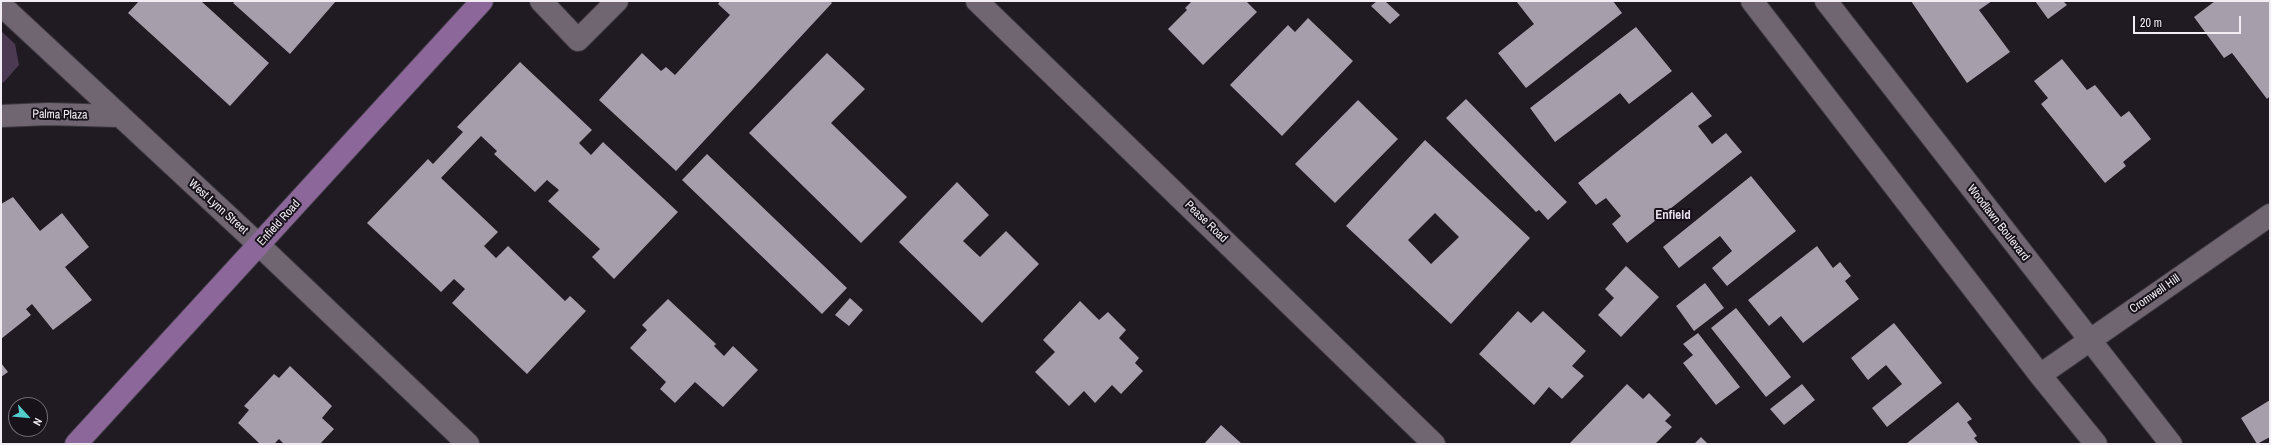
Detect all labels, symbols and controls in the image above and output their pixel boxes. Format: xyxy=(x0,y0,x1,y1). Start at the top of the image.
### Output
scale bar xyxy=(2135,8,2243,34)
text: 20 m xyxy=(2140,15,2162,31)
street label: Palma Plaza xyxy=(32,107,88,123)
street label: West Lynn Street xyxy=(185,177,251,237)
street label: Woodlawn Boulevard xyxy=(1964,182,2032,264)
street label: Enfield Road xyxy=(255,197,303,249)
street label: Pease Road xyxy=(1182,198,1230,246)
district label: Enfield xyxy=(1655,208,1691,224)
street label: Cromwell Hill xyxy=(2127,271,2183,317)
north arrow xyxy=(8,397,48,437)
text: N xyxy=(30,416,46,428)

